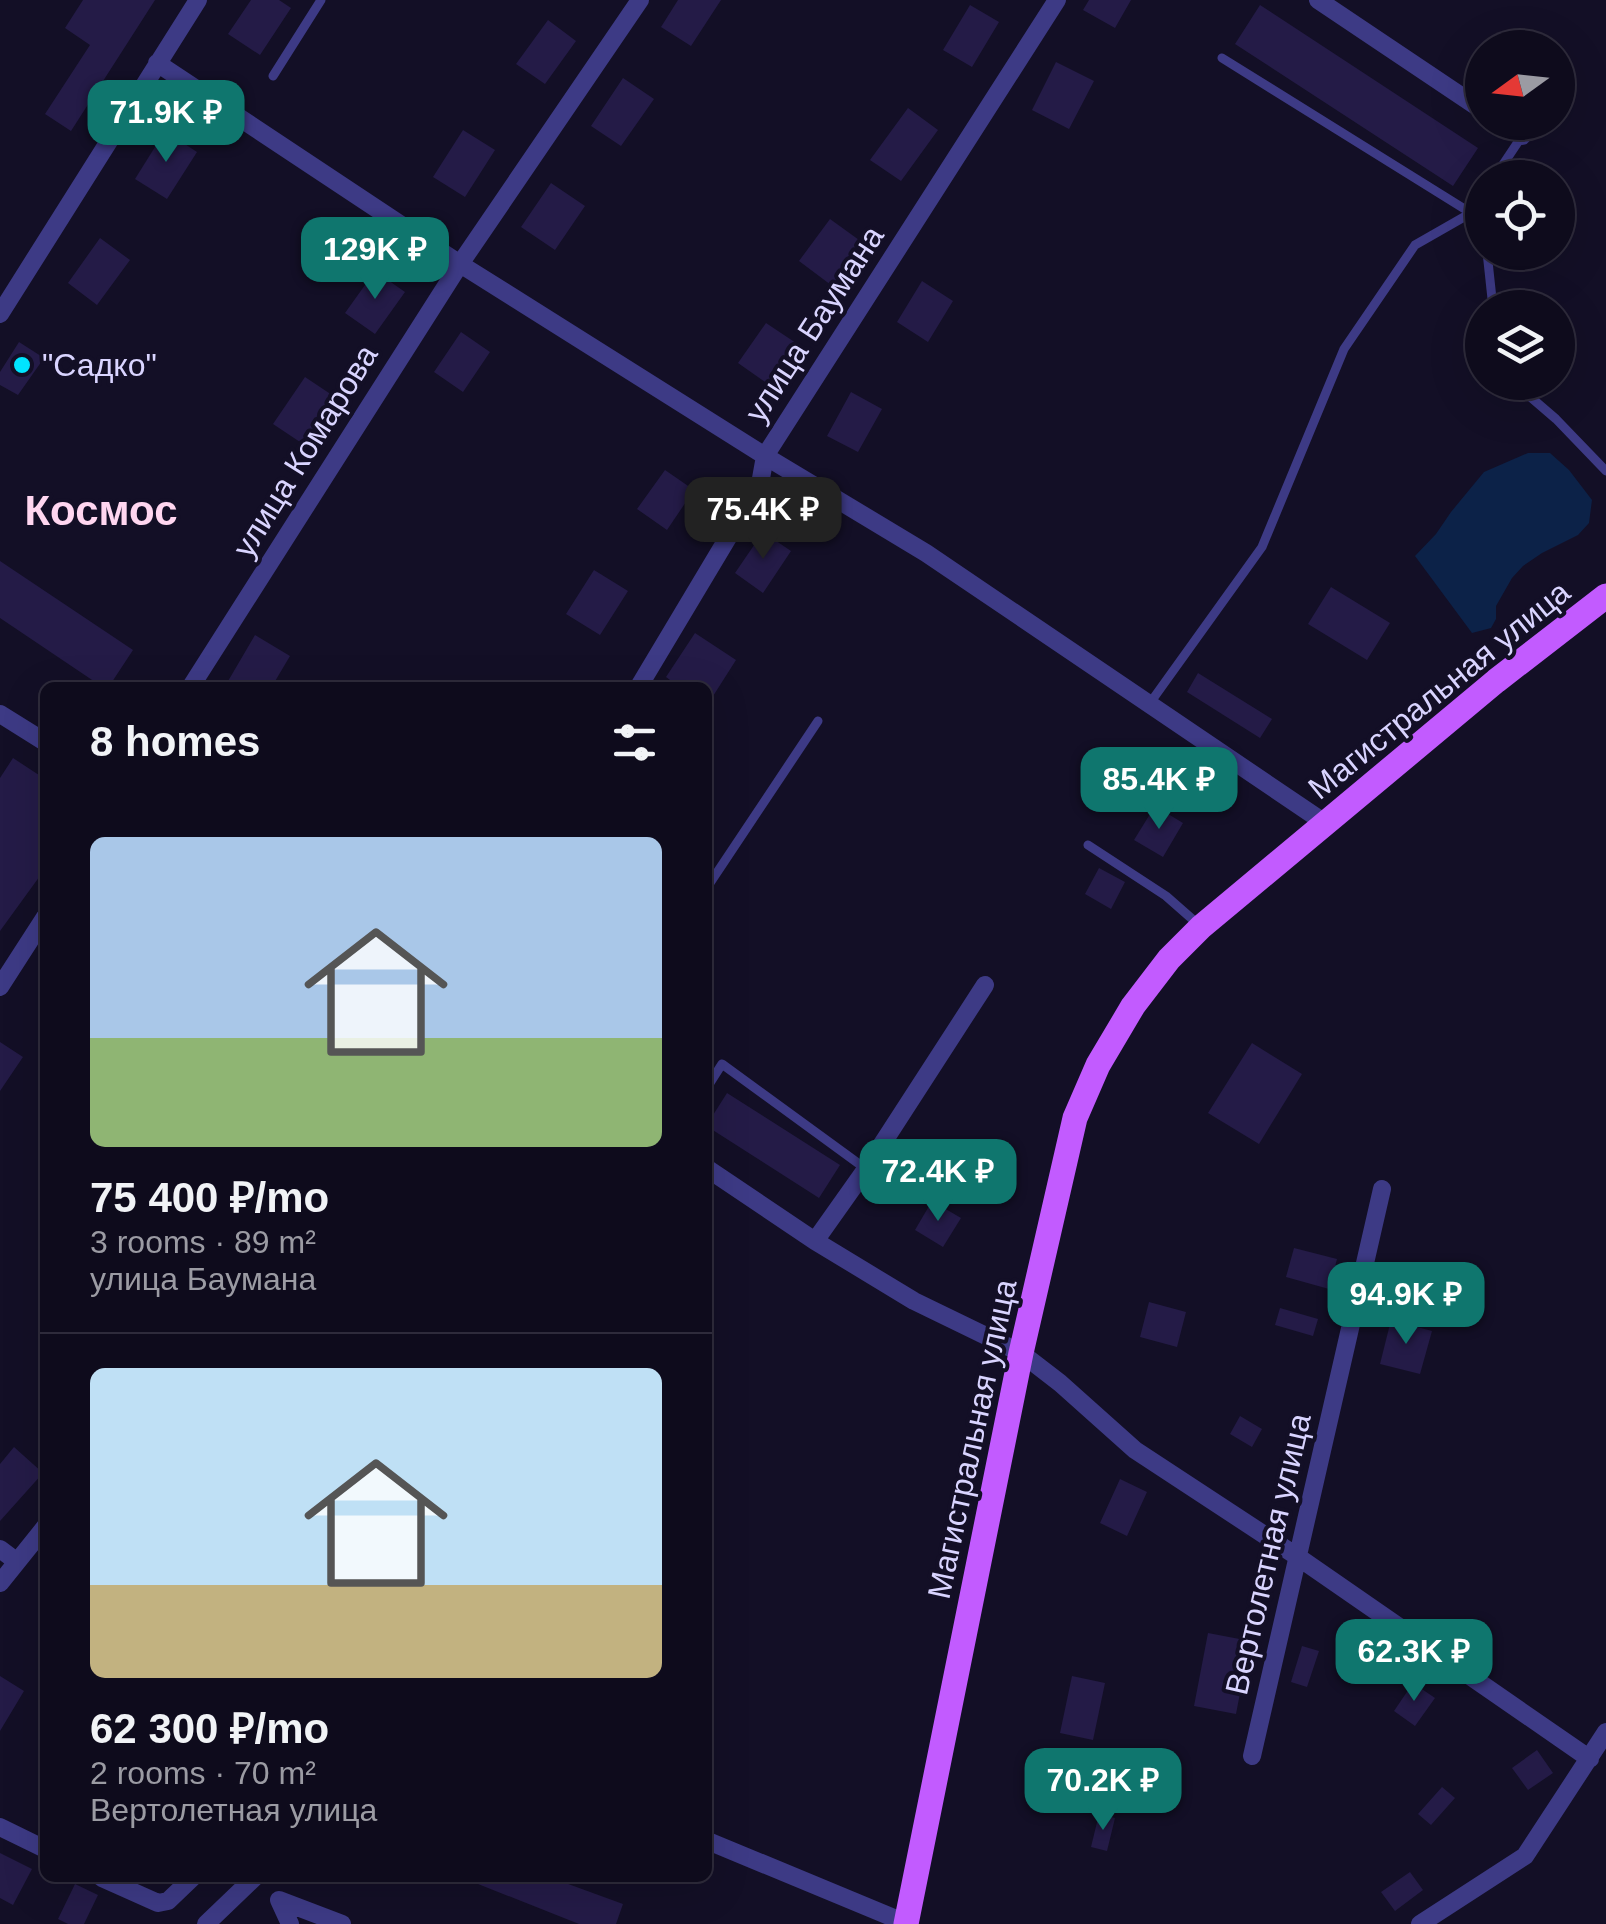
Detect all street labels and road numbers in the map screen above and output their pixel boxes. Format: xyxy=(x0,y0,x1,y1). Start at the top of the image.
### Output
street label: улица Баумана xyxy=(737,219,891,429)
street label: улица Комарова xyxy=(225,338,385,564)
street label: Магистральная улица xyxy=(1301,573,1577,806)
street label: Магистральная улица xyxy=(921,1276,1023,1602)
street label: Вертолетная улица xyxy=(1218,1410,1318,1698)

